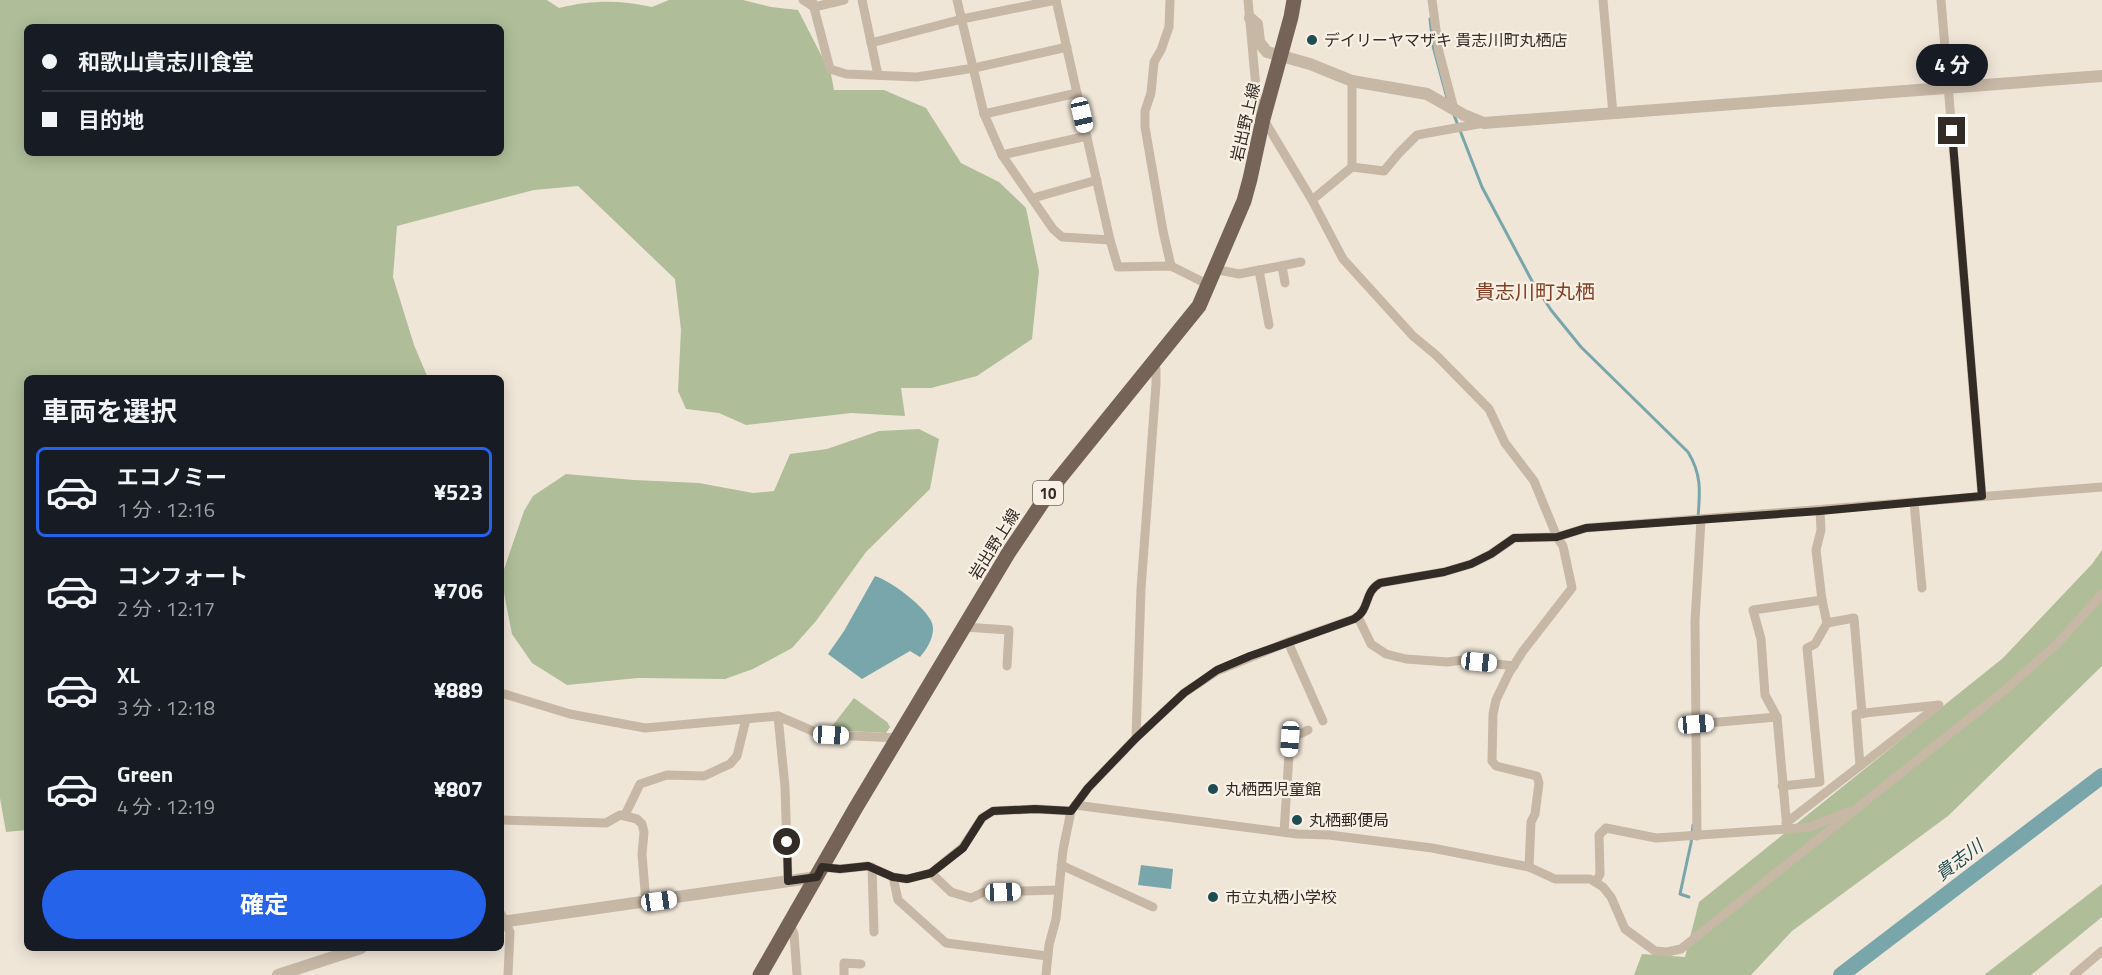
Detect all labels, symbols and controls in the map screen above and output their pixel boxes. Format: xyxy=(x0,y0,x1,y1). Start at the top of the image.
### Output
place label: デイリーヤマザキ 貴志川町丸栖店 xyxy=(1324,28,1568,52)
marker: デイリーヤマザキ 貴志川町丸栖店 xyxy=(1305,33,1319,47)
callout: 4 分 xyxy=(1916,44,1988,86)
text: 和歌山貴志川食堂 xyxy=(78,45,254,79)
text: 4 分 xyxy=(1934,49,1970,80)
street label: 岩出野上線 xyxy=(1224,80,1266,164)
car xyxy=(1069,95,1095,135)
text: 目的地 xyxy=(78,103,144,137)
route end xyxy=(1938,117,1965,144)
district label: 貴志川町丸栖 xyxy=(1475,276,1595,307)
text: 車両を選択 xyxy=(42,390,177,431)
text: エコノミー xyxy=(117,460,227,494)
icon: car xyxy=(45,465,99,519)
text: ¥523 xyxy=(434,475,483,509)
road number: 10 xyxy=(1033,481,1063,505)
text: 1 分 · 12:16 xyxy=(117,494,215,525)
street label: 岩出野上線 xyxy=(963,504,1025,584)
text: コンフォート xyxy=(117,559,248,593)
icon: car xyxy=(45,564,99,618)
text: ¥706 xyxy=(434,574,483,608)
text: 2 分 · 12:17 xyxy=(117,593,215,624)
car xyxy=(1460,651,1498,673)
text: XL xyxy=(117,658,140,692)
icon: car xyxy=(45,663,99,717)
text: ¥889 xyxy=(434,673,483,707)
text: 3 分 · 12:18 xyxy=(117,692,215,723)
car xyxy=(1677,713,1715,735)
car xyxy=(1280,720,1300,758)
car xyxy=(813,725,849,745)
text: Green xyxy=(117,757,173,791)
icon: car xyxy=(45,762,99,816)
text: ¥807 xyxy=(434,772,483,806)
place label: 丸栖西児童館 xyxy=(1225,777,1321,801)
marker: 丸栖西児童館 xyxy=(1206,782,1220,796)
text: 4 分 · 12:19 xyxy=(117,791,215,822)
place label: 丸栖郵便局 xyxy=(1309,808,1389,832)
marker: 丸栖郵便局 xyxy=(1290,813,1304,827)
route start xyxy=(773,828,800,855)
water label: 貴志川 xyxy=(1929,832,1990,887)
button: 確定 xyxy=(42,870,486,939)
car xyxy=(985,882,1021,902)
place label: 市立丸栖小学校 xyxy=(1225,885,1337,909)
car xyxy=(640,890,678,912)
marker: 市立丸栖小学校 xyxy=(1206,890,1220,904)

